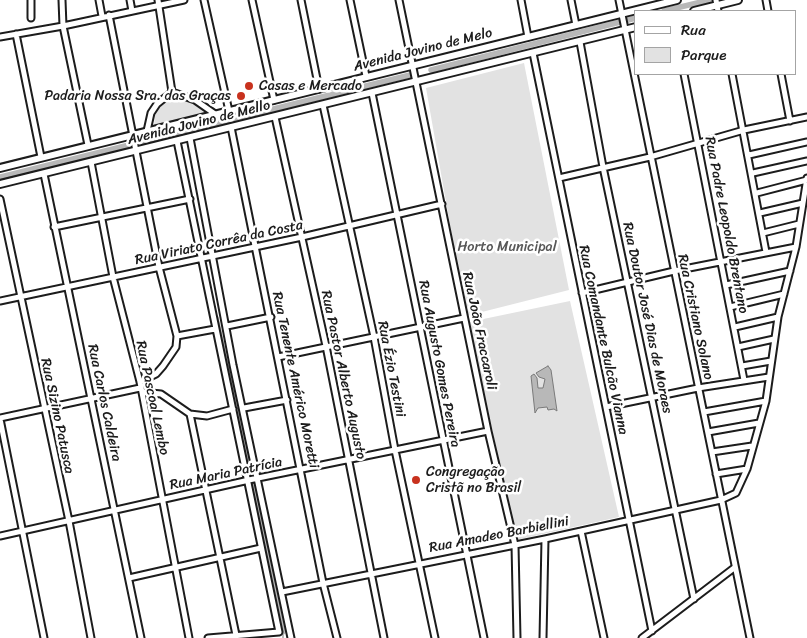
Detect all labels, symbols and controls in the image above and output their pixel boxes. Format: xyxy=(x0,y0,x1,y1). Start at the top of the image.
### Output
legend xyxy=(634,10,797,75)
text: Rua xyxy=(681,17,706,43)
street label: Avenida Jovino de Melo xyxy=(352,25,494,75)
text: Parque xyxy=(681,42,726,68)
place label: Casas e Mercado xyxy=(259,78,362,94)
marker: Casas e Mercado xyxy=(243,80,255,92)
place label: Padaria Nossa Sra. das Graças xyxy=(45,88,231,104)
marker: Padaria Nossa Sra. das Graças xyxy=(235,90,247,102)
street label: Avenida Jovino de Mello xyxy=(126,97,272,149)
street label: Rua Padre Leopoldo Brentano xyxy=(701,135,751,315)
street label: Rua Viriato Corrêa da Costa xyxy=(134,217,304,269)
street label: Rua Doutor José Dias de Moraes xyxy=(619,221,675,415)
park label: Horto Municipal xyxy=(457,239,557,255)
street label: Rua Comandante Bulcão Vianna xyxy=(575,244,631,436)
street label: Rua Cristiano Solano xyxy=(674,253,716,381)
street label: Rua João Fraccaroli xyxy=(458,271,500,391)
street label: Rua Augusto Gomes Pereira xyxy=(415,279,463,449)
street label: Rua Pastor Alberto Augusto xyxy=(317,289,369,461)
street label: Rua Tenente Américo Moretti xyxy=(268,290,322,470)
street label: Rua Ézio Testini xyxy=(373,320,409,418)
street label: Rua Pascoal Lembo xyxy=(132,339,172,457)
street label: Rua Carlos Caldeira xyxy=(83,343,125,463)
street label: Rua Sizino Patusca xyxy=(37,357,77,475)
street label: Rua Maria Patrícia xyxy=(168,454,284,494)
place label: Congregação Cristã no Brasil xyxy=(426,464,521,497)
marker: Congregação Cristã no Brasil xyxy=(410,474,422,486)
street label: Rua Amadeo Barbiellini xyxy=(428,513,570,557)

